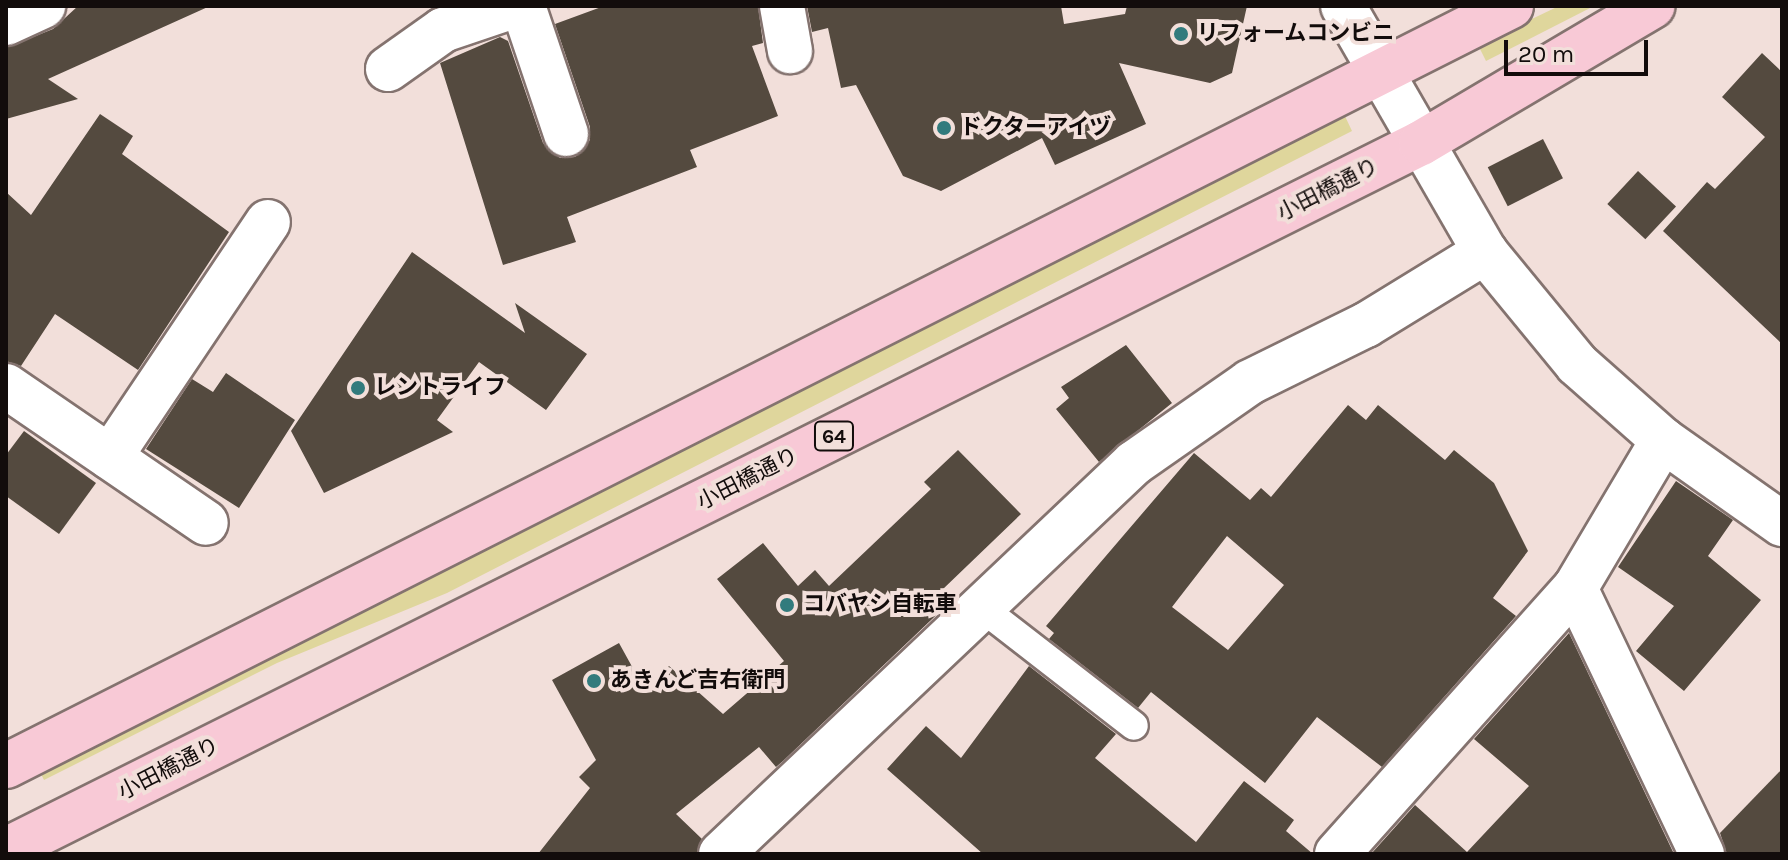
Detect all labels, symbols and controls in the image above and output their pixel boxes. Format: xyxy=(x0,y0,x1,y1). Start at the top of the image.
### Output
place label: リフォームコンビニ xyxy=(1197,21,1395,47)
scale bar xyxy=(1508,24,1652,74)
marker: リフォームコンビニ xyxy=(1172,25,1190,43)
text: 20 m xyxy=(1518,40,1574,68)
place label: ドクターアイヅ xyxy=(960,115,1114,141)
marker: ドクターアイヅ xyxy=(935,119,953,137)
street label: 小田橋通り xyxy=(1273,153,1383,227)
place label: レントライフ xyxy=(374,375,506,401)
marker: レントライフ xyxy=(349,379,367,397)
road number: 64 xyxy=(812,420,856,452)
street label: 小田橋通り xyxy=(693,442,803,516)
place label: コバヤシ自転車 xyxy=(803,592,957,618)
marker: コバヤシ自転車 xyxy=(778,596,796,614)
place label: あきんど吉右衛門 xyxy=(610,668,786,694)
marker: あきんど吉右衛門 xyxy=(585,672,603,690)
street label: 小田橋通り xyxy=(114,732,224,806)

